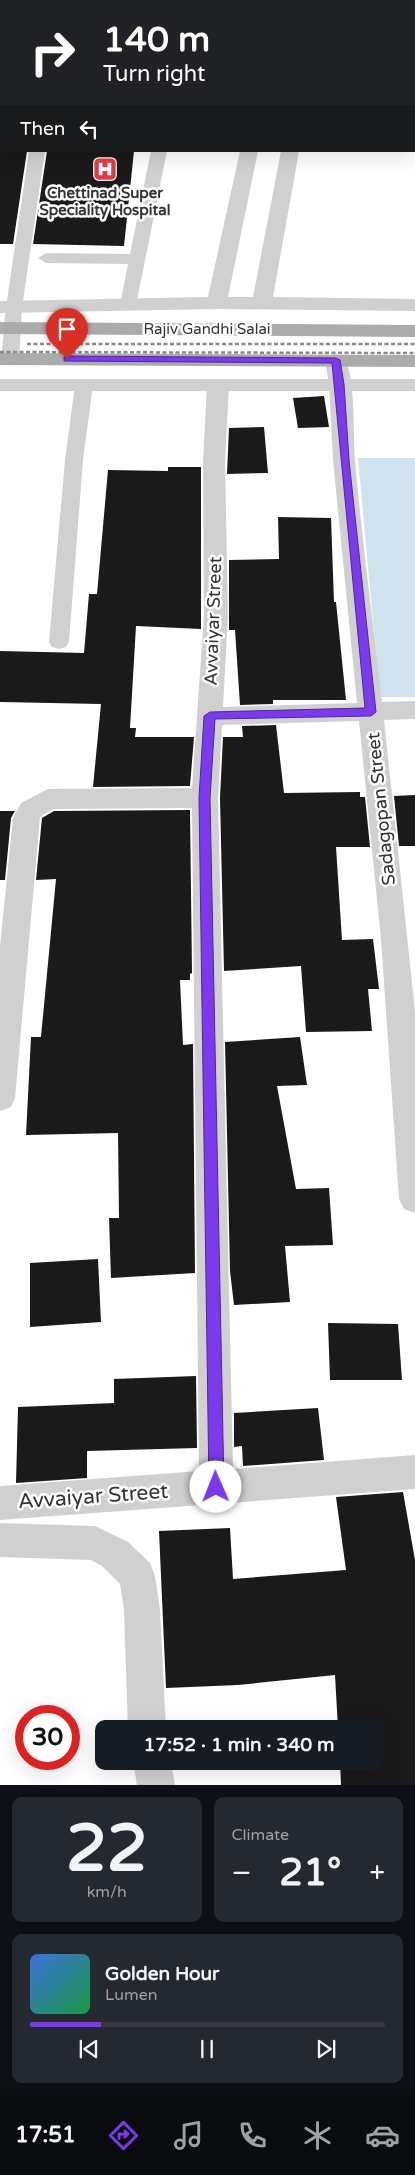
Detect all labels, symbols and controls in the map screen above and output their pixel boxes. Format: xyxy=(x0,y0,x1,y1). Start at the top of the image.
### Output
text: 140 m xyxy=(103,19,210,61)
icon: right xyxy=(20,20,85,85)
text: Turn right xyxy=(103,61,205,87)
icon: left xyxy=(75,115,103,143)
text: Then xyxy=(20,118,65,140)
hospital icon: Chettinad Super Speciality Hospital xyxy=(92,156,118,182)
place label: Chettinad Super Speciality Hospital xyxy=(40,184,170,220)
pin xyxy=(46,308,88,359)
icon: arrive xyxy=(53,315,81,343)
street label: Rajiv Gandhi Salai xyxy=(143,320,271,338)
street label: Avvaiyar Street xyxy=(200,556,226,686)
street label: Sadagopan Street xyxy=(362,731,400,887)
position arrow xyxy=(189,1460,241,1512)
street label: Avvaiyar Street xyxy=(17,1479,169,1514)
speed limit sign: 30 xyxy=(15,1705,80,1770)
text: 17:52 · 1 min · 340 m xyxy=(143,1734,335,1756)
text: 22 xyxy=(66,1810,148,1889)
text: Climate xyxy=(232,1825,289,1845)
text: 21° xyxy=(279,1850,341,1896)
text: − xyxy=(232,1856,251,1890)
text: + xyxy=(369,1856,385,1890)
text: km/h xyxy=(87,1882,127,1902)
text: Golden Hour xyxy=(105,1963,219,1985)
text: Lumen xyxy=(105,1985,157,2005)
icon: previous xyxy=(75,2035,103,2063)
icon: pause xyxy=(193,2035,221,2063)
icon: next xyxy=(312,2035,340,2063)
icon: directions xyxy=(106,2118,141,2153)
icon: music xyxy=(171,2118,206,2153)
icon: phone xyxy=(235,2118,270,2153)
icon: climate xyxy=(300,2118,335,2153)
icon: car xyxy=(365,2118,400,2153)
text: 17:51 xyxy=(15,2122,76,2148)

